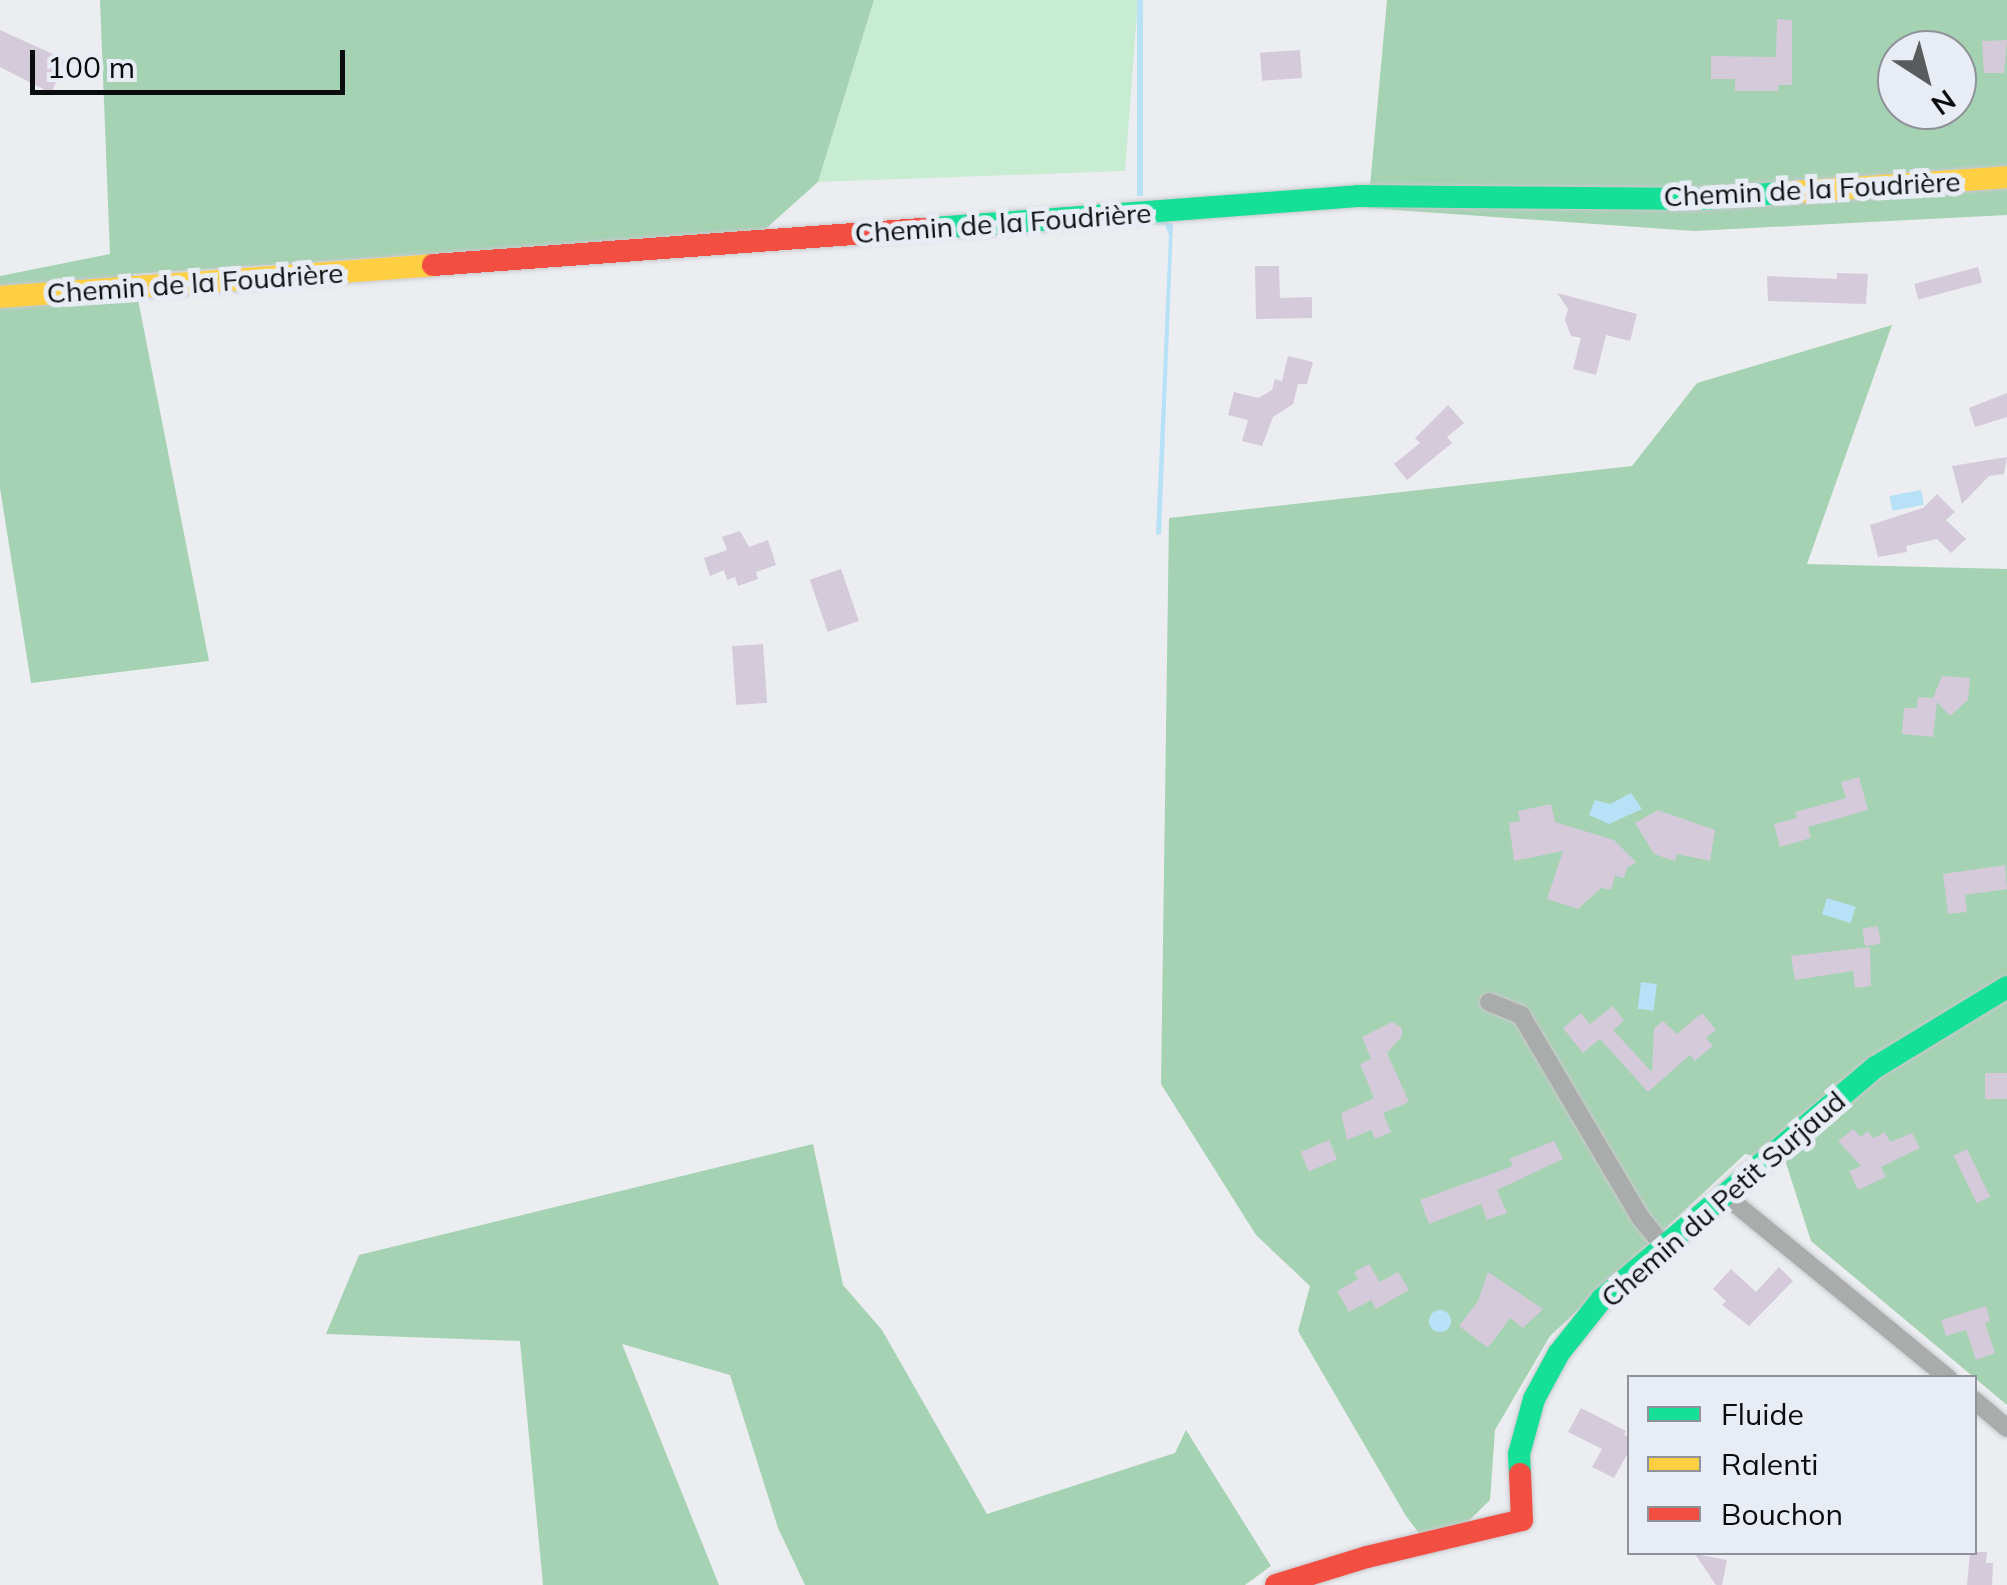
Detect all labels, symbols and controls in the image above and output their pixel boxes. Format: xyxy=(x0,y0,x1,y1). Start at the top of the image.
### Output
scale bar xyxy=(35,30,350,92)
north arrow xyxy=(1877,30,1977,130)
text: 100 m xyxy=(47,48,135,86)
text: N xyxy=(1925,83,1963,123)
street label: Chemin de la Foudrière xyxy=(1663,164,1961,214)
street label: Chemin de la Foudrière xyxy=(854,196,1152,250)
street label: Chemin de la Foudrière xyxy=(46,256,344,310)
street label: Chemin du Petit Surjaud xyxy=(1594,1084,1852,1314)
legend xyxy=(1627,1375,1977,1555)
text: Fluide xyxy=(1721,1395,1804,1433)
text: Ralenti xyxy=(1721,1445,1818,1483)
text: Bouchon xyxy=(1721,1495,1843,1533)

